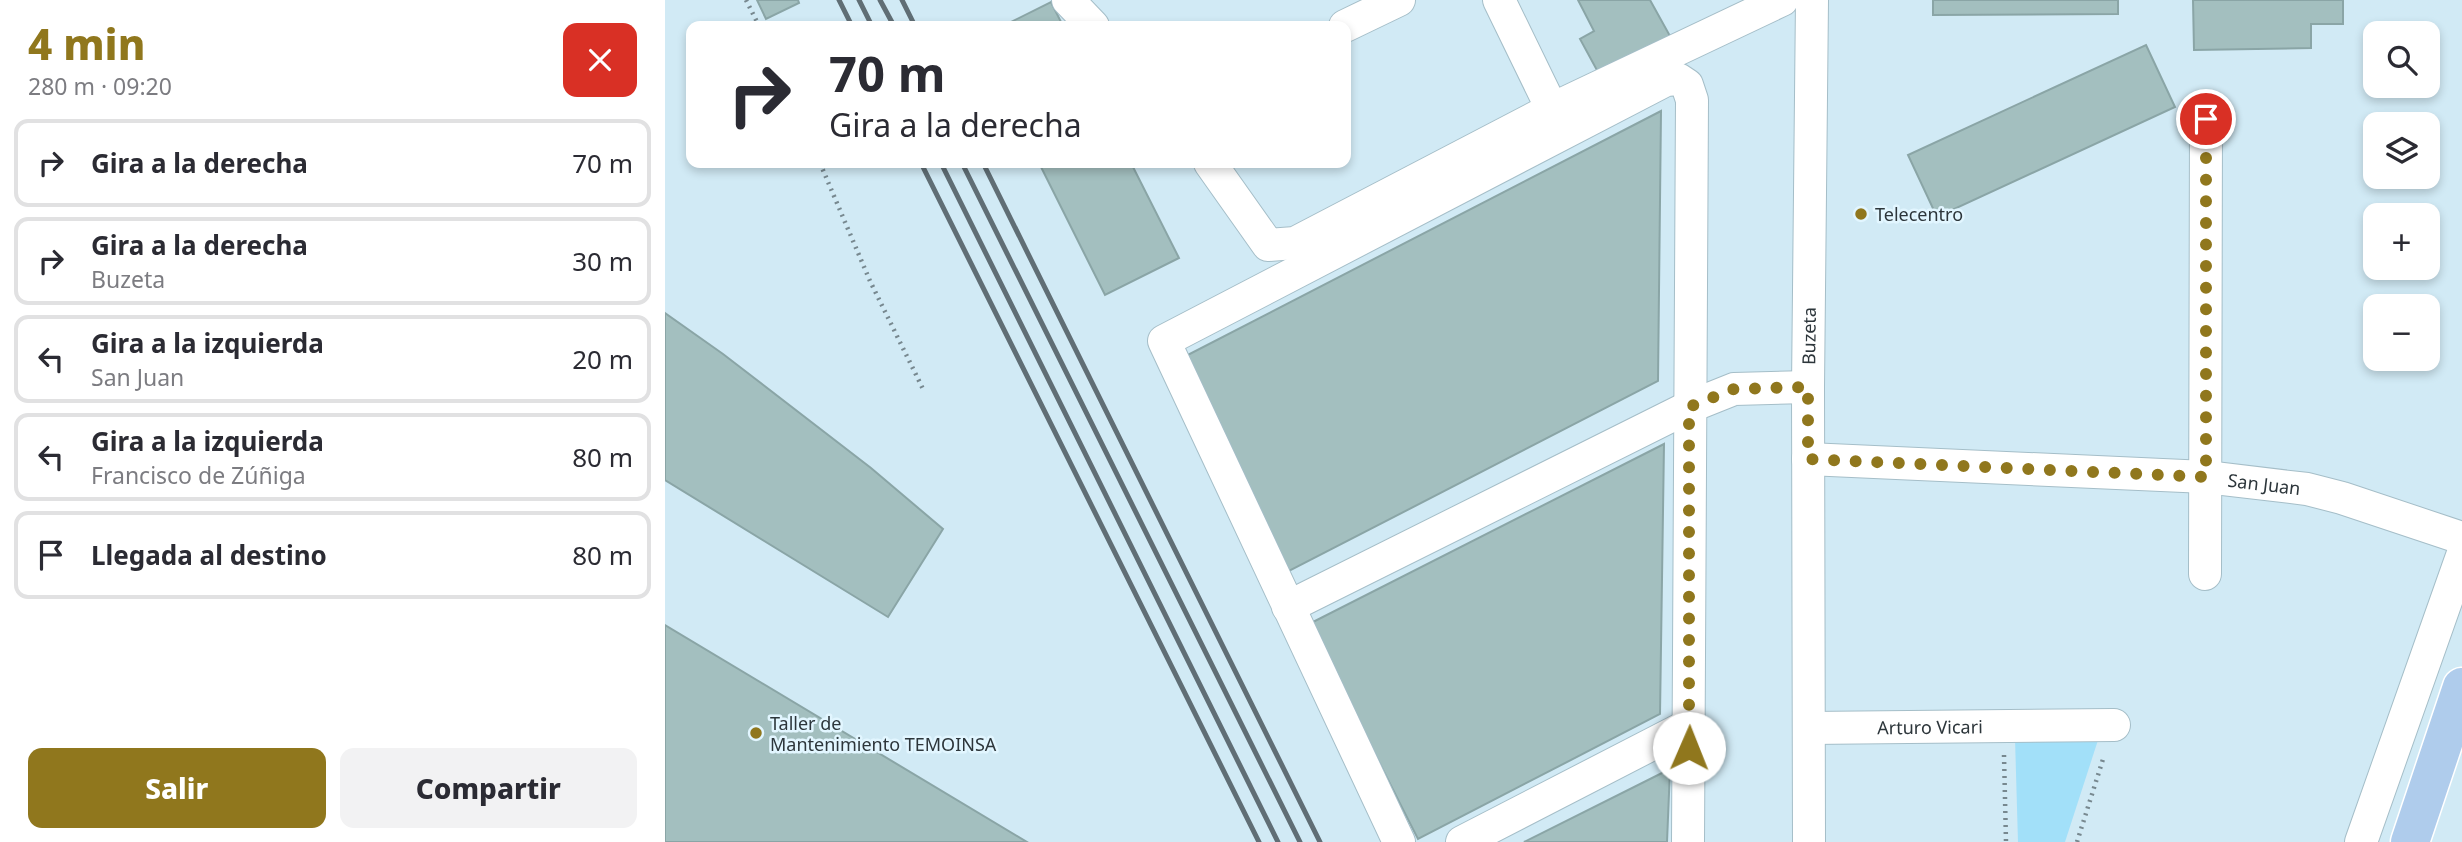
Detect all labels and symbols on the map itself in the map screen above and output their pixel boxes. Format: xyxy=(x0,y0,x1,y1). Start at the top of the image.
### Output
pin xyxy=(2176,89,2236,149)
place label: Telecentro xyxy=(1875,202,1963,226)
marker: Telecentro xyxy=(1853,206,1869,222)
street label: Buzeta xyxy=(1796,307,1821,365)
street label: San Juan xyxy=(2226,468,2302,500)
place label: Taller de Mantenimiento TEMOINSA xyxy=(770,711,997,756)
position arrow xyxy=(1652,711,1726,785)
street label: Arturo Vicari xyxy=(1877,714,1983,739)
marker: Taller de Mantenimiento TEMOINSA xyxy=(748,725,764,741)

